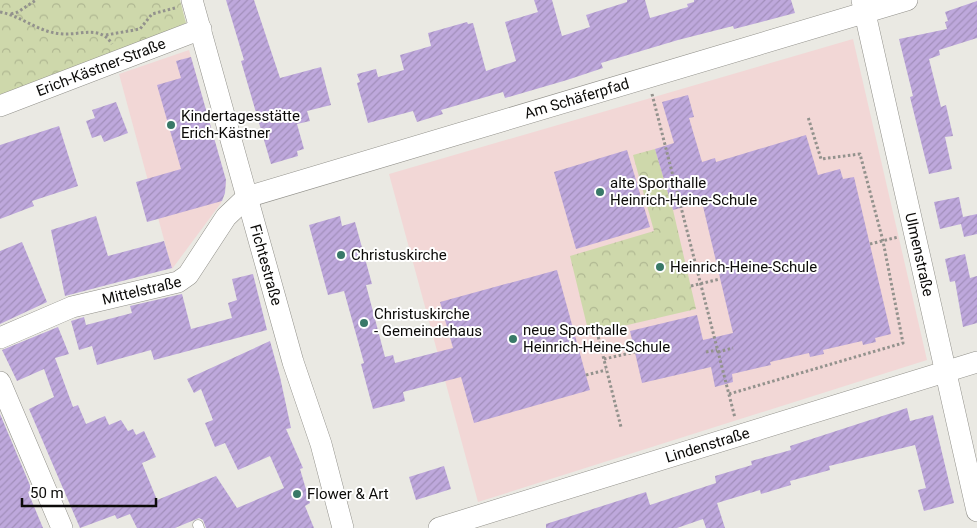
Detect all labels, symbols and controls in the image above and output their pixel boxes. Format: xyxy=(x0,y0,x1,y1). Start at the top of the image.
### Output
street label: Erich-Kästner-Straße xyxy=(34,34,168,100)
street label: Am Schäferpfad xyxy=(522,74,631,123)
place label: Kindertagesstätte Erich-Kästner xyxy=(181,107,300,142)
marker: Kindertagesstätte Erich-Kästner xyxy=(165,119,177,131)
place label: alte Sporthalle Heinrich-Heine-Schule xyxy=(610,174,757,209)
marker: alte Sporthalle Heinrich-Heine-Schule xyxy=(594,186,606,198)
street label: Ulmenstraße xyxy=(901,211,937,298)
street label: Fichtestraße xyxy=(246,222,286,308)
place label: Christuskirche xyxy=(351,246,447,264)
marker: Christuskirche xyxy=(335,249,347,261)
place label: Heinrich-Heine-Schule xyxy=(670,258,817,276)
marker: Heinrich-Heine-Schule xyxy=(654,261,666,273)
street label: Mittelstraße xyxy=(100,273,183,309)
place label: Christuskirche - Gemeindehaus xyxy=(374,305,482,340)
marker: Christuskirche - Gemeindehaus xyxy=(358,317,370,329)
place label: neue Sporthalle Heinrich-Heine-Schule xyxy=(523,321,670,356)
marker: neue Sporthalle Heinrich-Heine-Schule xyxy=(507,333,519,345)
street label: Lindenstraße xyxy=(663,424,752,467)
scale bar xyxy=(22,476,156,508)
text: 50 m xyxy=(30,484,64,502)
place label: Flower & Art xyxy=(307,485,389,503)
marker: Flower & Art xyxy=(291,488,303,500)

